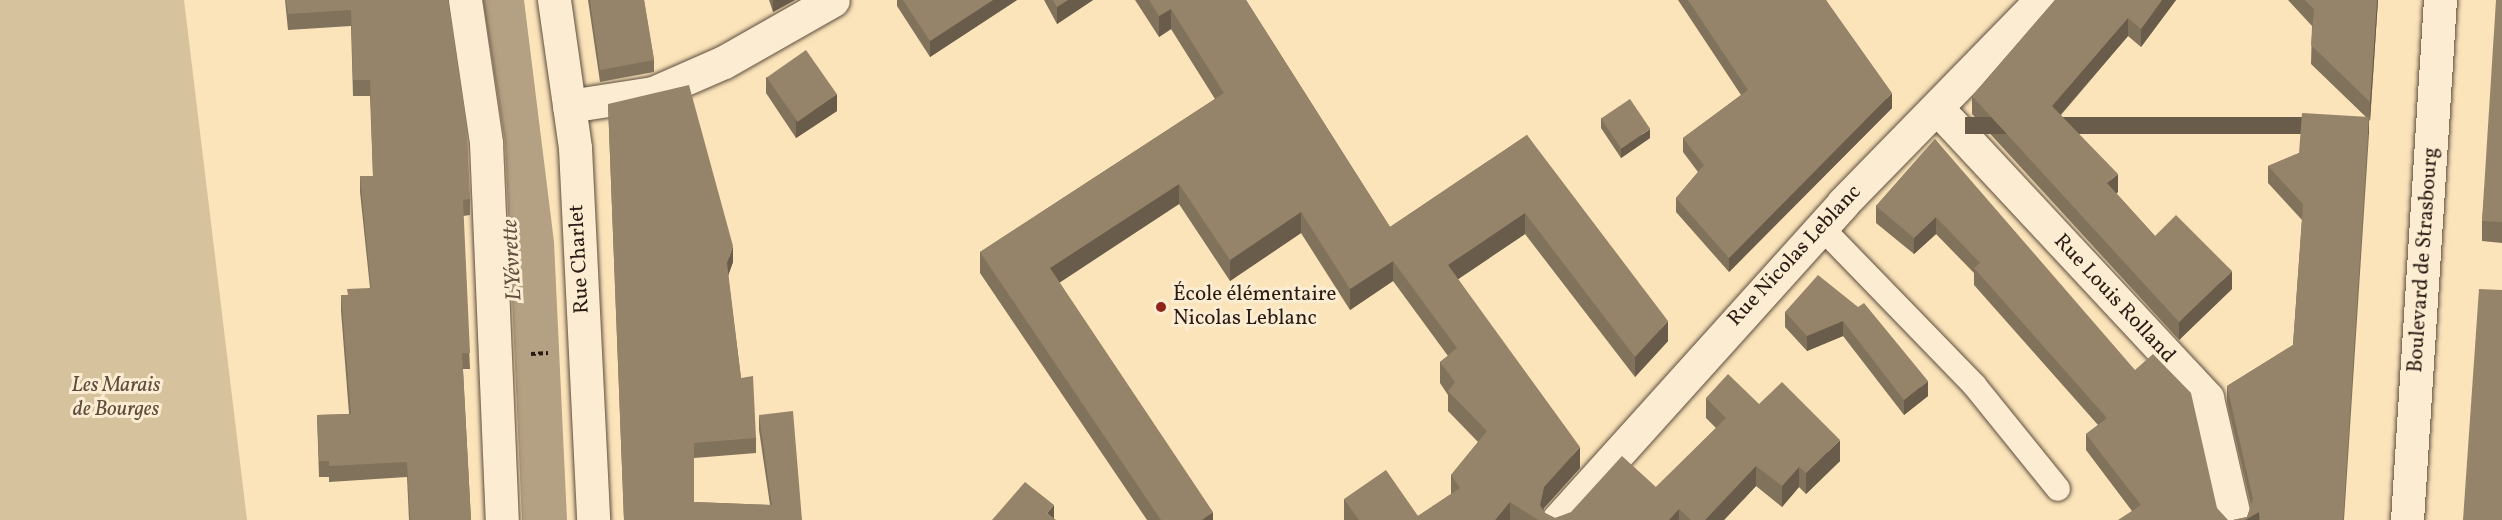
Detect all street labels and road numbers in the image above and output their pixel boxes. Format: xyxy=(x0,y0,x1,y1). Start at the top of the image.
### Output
street label: Boulevard de Strasbourg xyxy=(2404,147,2444,373)
street label: Rue Nicolas Leblanc xyxy=(1723,180,1867,332)
street label: Rue Charlet xyxy=(565,204,595,314)
street label: Rue Louis Rolland xyxy=(2048,229,2180,369)

